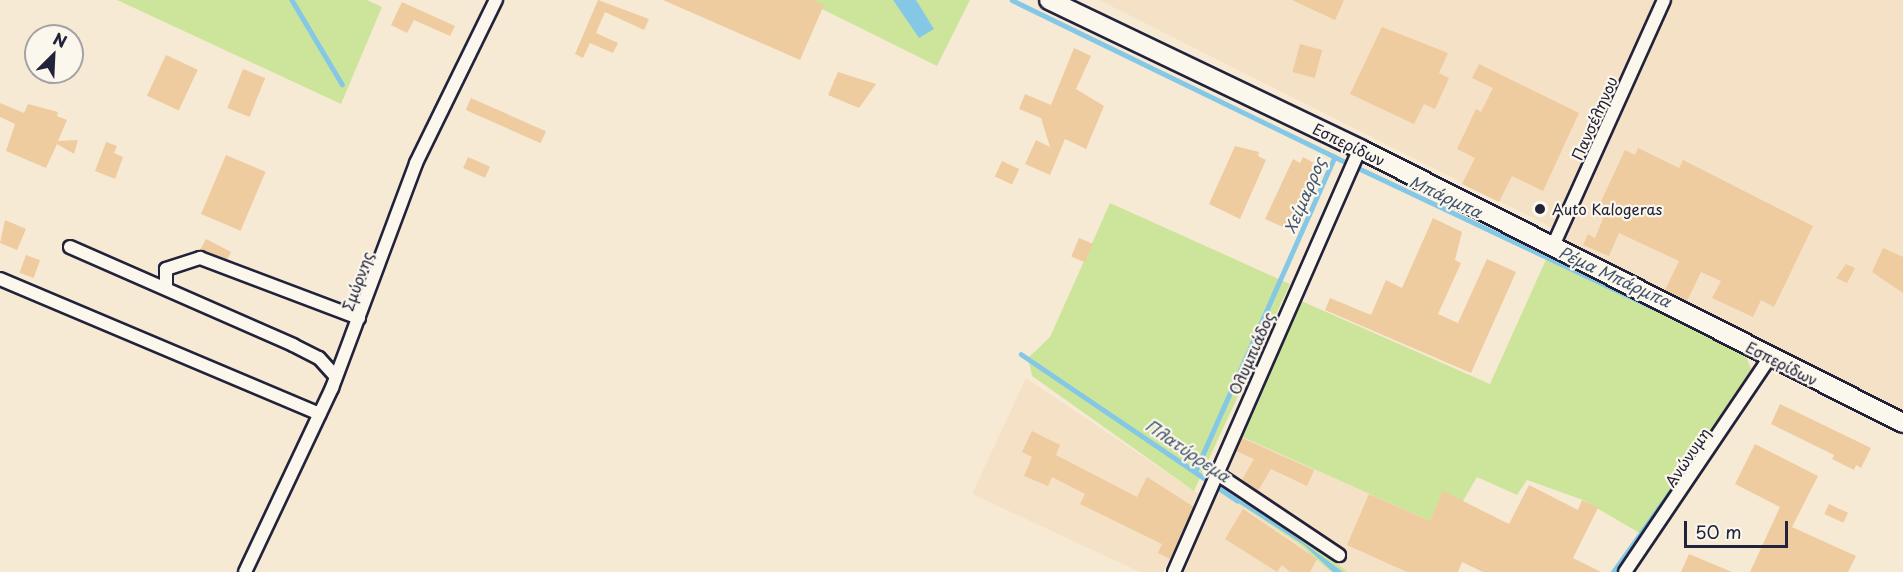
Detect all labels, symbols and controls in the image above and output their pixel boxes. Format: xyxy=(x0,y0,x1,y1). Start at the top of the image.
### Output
north arrow xyxy=(24,24,84,84)
text: N xyxy=(50,26,71,53)
street label: Πανσέληνου xyxy=(1568,73,1620,163)
street label: Εσπερίδων xyxy=(1310,119,1388,169)
water label: Χείμαρρος xyxy=(1279,154,1329,236)
water label: Μπάρμπα xyxy=(1407,171,1485,221)
place label: Auto Kalogeras xyxy=(1552,200,1663,218)
marker: Auto Kalogeras xyxy=(1533,202,1547,216)
water label: Ρέμα Μπάρμπα xyxy=(1556,242,1674,310)
street label: Σμύρνης xyxy=(338,249,376,313)
street label: Ολυμπιάδος xyxy=(1225,309,1277,397)
street label: Εσπερίδων xyxy=(1743,337,1821,389)
water label: Πλατύρρεμα xyxy=(1142,415,1234,485)
street label: Ανώνυμη xyxy=(1661,424,1713,490)
scale bar xyxy=(1687,509,1790,547)
text: 50 m xyxy=(1695,518,1742,545)

